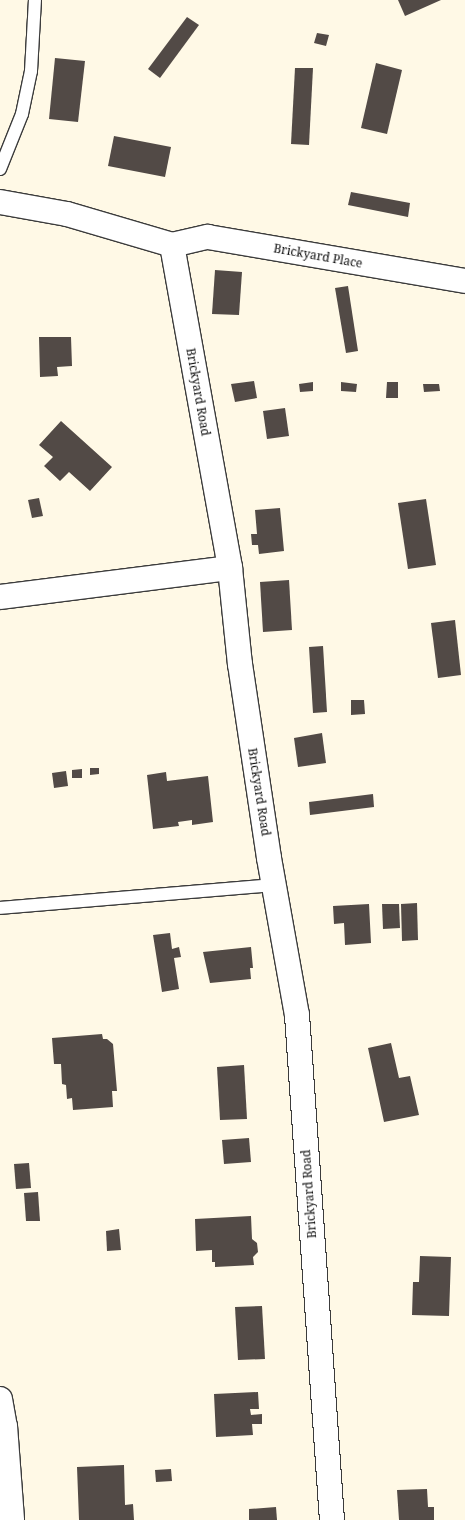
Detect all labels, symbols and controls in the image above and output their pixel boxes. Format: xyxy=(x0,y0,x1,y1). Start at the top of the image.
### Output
street label: Brickyard Place xyxy=(272,241,364,271)
street label: Brickyard Road xyxy=(183,347,213,437)
street label: Brickyard Road xyxy=(245,747,273,837)
street label: Brickyard Road xyxy=(299,1149,319,1239)

